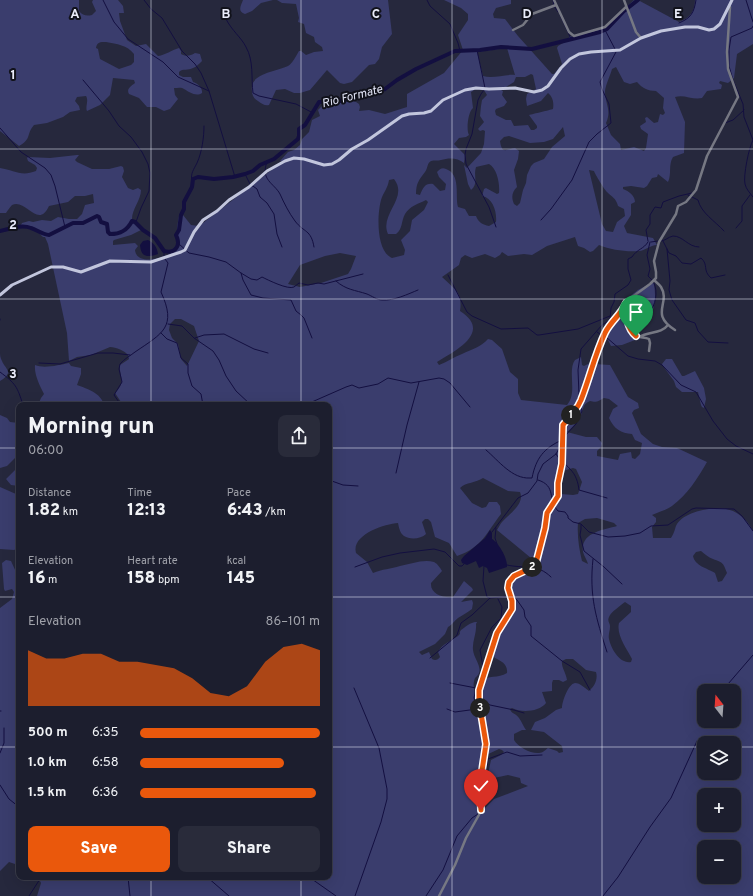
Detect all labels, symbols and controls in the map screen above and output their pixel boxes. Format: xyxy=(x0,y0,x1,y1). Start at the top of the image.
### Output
text: A xyxy=(70,7,80,23)
text: B xyxy=(222,7,231,23)
text: C xyxy=(372,7,380,23)
text: D xyxy=(522,7,532,23)
text: E xyxy=(674,7,682,23)
text: 1 xyxy=(10,68,16,84)
water label: Rio Formate xyxy=(320,81,385,112)
text: 2 xyxy=(9,218,17,234)
pin xyxy=(619,295,653,336)
icon: arrive xyxy=(625,301,647,323)
text: 3 xyxy=(9,367,17,383)
pin: 1 xyxy=(561,405,581,425)
text: 1 xyxy=(569,408,573,422)
text: Morning run xyxy=(28,414,154,441)
button: share xyxy=(278,415,320,457)
text: 06:00 xyxy=(28,443,64,459)
text: Distance xyxy=(28,486,71,500)
text: Time xyxy=(127,486,152,500)
text: Pace xyxy=(227,486,251,500)
text: 1.82 xyxy=(28,500,60,522)
text: 12:13 xyxy=(127,500,166,522)
text: 6:43 xyxy=(227,500,263,522)
text: km xyxy=(60,505,78,519)
text: /km xyxy=(263,505,286,519)
text: Elevation xyxy=(28,554,73,568)
text: Heart rate xyxy=(127,554,178,568)
text: kcal xyxy=(227,554,246,568)
pin: 2 xyxy=(522,557,542,577)
text: 2 xyxy=(529,560,535,574)
text: 16 xyxy=(28,568,46,590)
text: 158 xyxy=(127,568,155,590)
text: 145 xyxy=(227,568,255,590)
text: m xyxy=(46,573,57,587)
text: bpm xyxy=(155,573,180,587)
text: Elevation xyxy=(28,614,81,630)
text: 86–101 m xyxy=(266,614,320,630)
north arrow xyxy=(697,684,741,728)
map controls xyxy=(697,684,741,884)
pin: 3 xyxy=(470,698,490,718)
text: 3 xyxy=(477,701,483,715)
text: 500 m xyxy=(28,725,68,741)
text: 6:35 xyxy=(92,725,119,741)
button: layers xyxy=(697,736,741,780)
text: 1.0 km xyxy=(28,755,67,771)
text: 6:58 xyxy=(92,755,119,771)
pin xyxy=(464,769,498,810)
icon: check xyxy=(470,775,492,797)
text: 1.5 km xyxy=(28,785,66,801)
text: 6:36 xyxy=(92,785,118,801)
button: + xyxy=(697,788,741,832)
button: Save xyxy=(28,826,170,872)
button: Share xyxy=(178,826,320,872)
button: − xyxy=(697,840,741,884)

